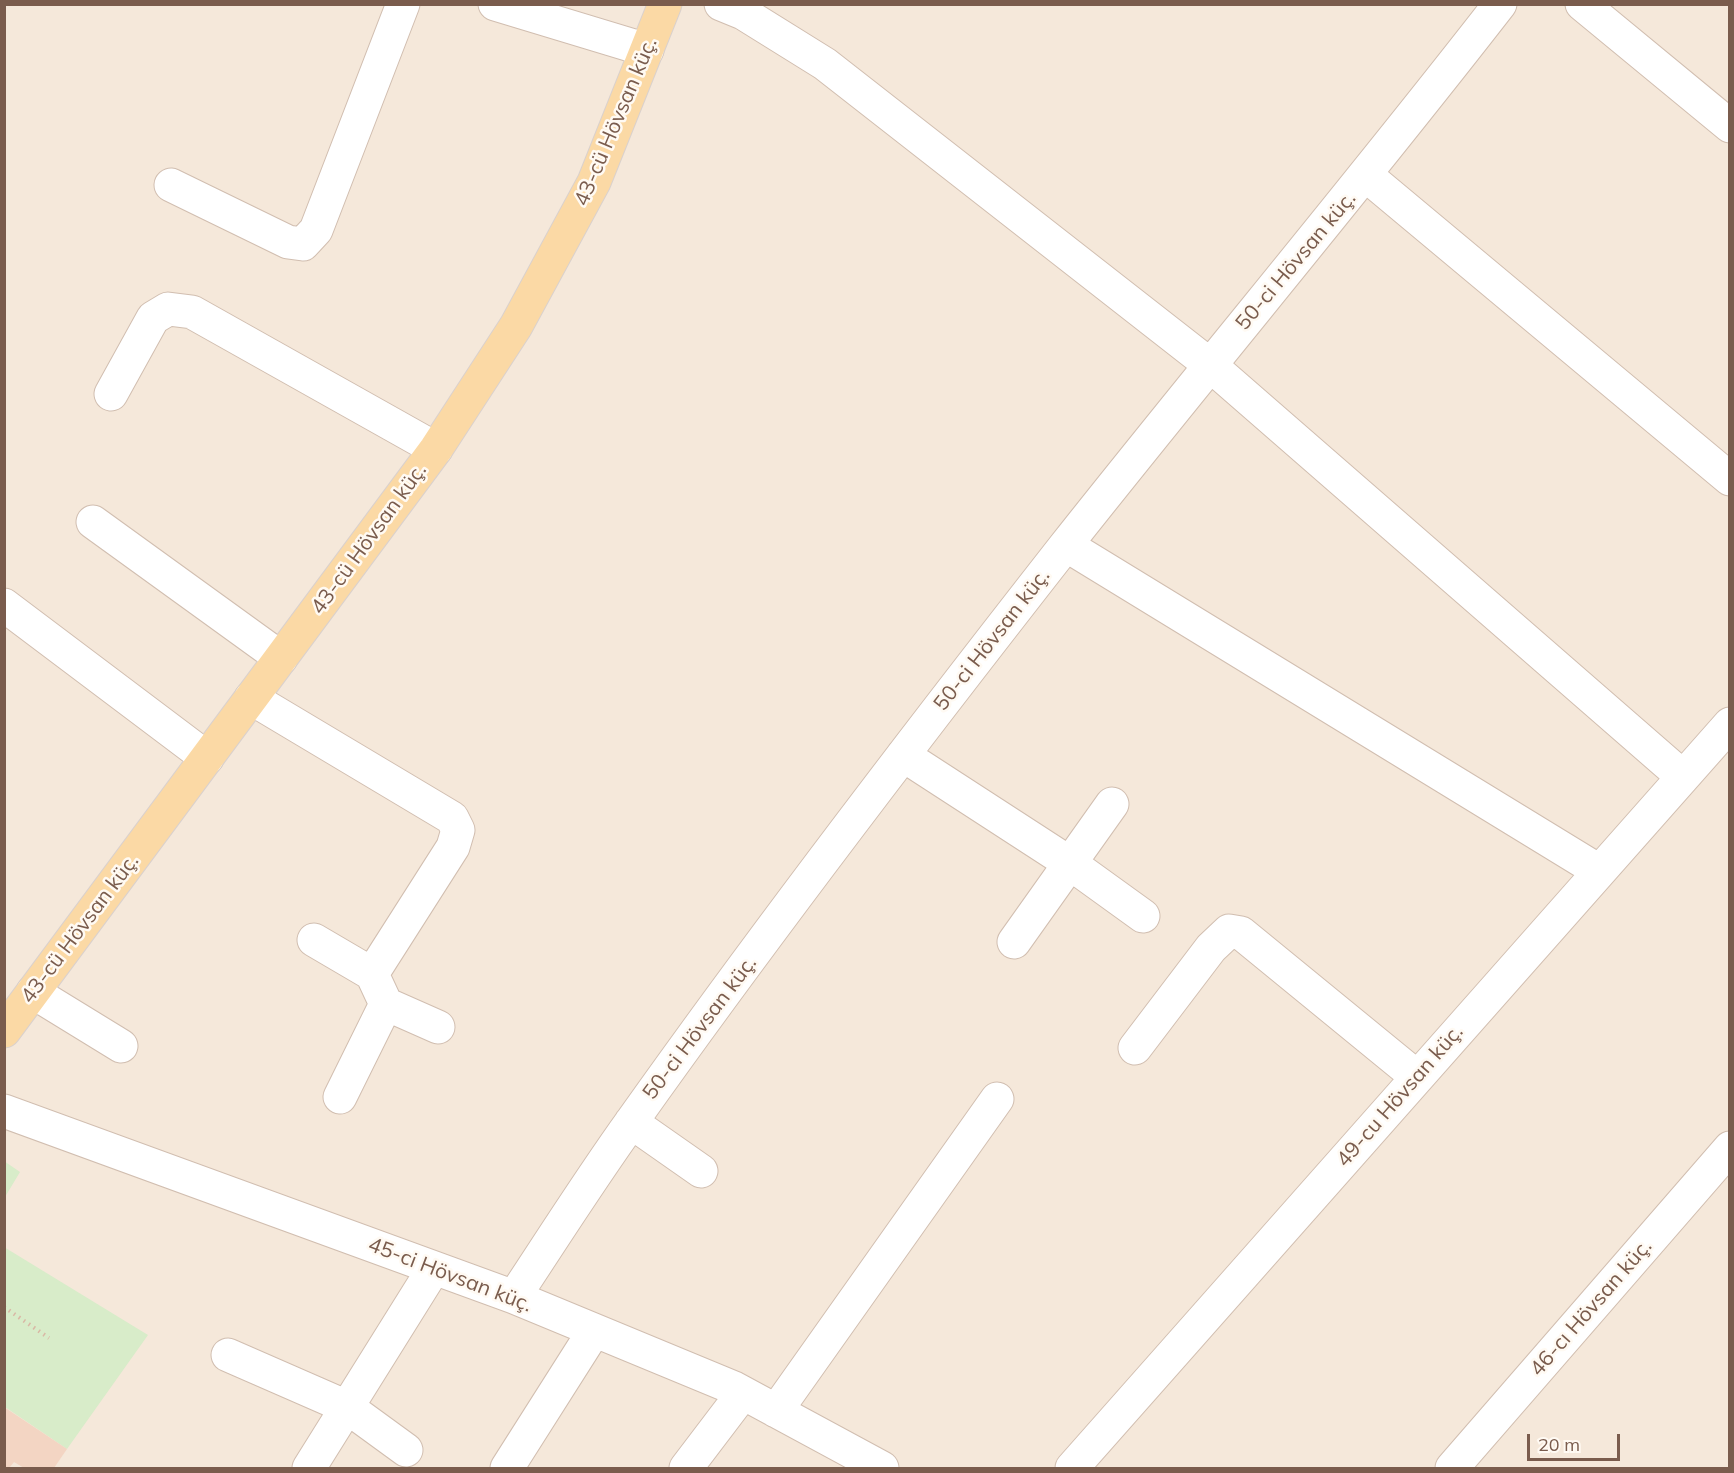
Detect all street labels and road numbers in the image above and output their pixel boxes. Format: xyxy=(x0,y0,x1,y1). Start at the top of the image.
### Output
street label: 43-cü Hövsan küç. xyxy=(569,34,663,210)
street label: 50-ci Hövsan küç. xyxy=(1231,186,1361,336)
street label: 43-cü Hövsan küç. xyxy=(306,459,432,619)
street label: 50-ci Hövsan küç. xyxy=(929,564,1055,716)
street label: 43-cü Hövsan küç. xyxy=(16,849,144,1009)
street label: 50-ci Hövsan küç. xyxy=(638,951,762,1105)
street label: 49-cu Hövsan küç. xyxy=(1331,1020,1469,1172)
street label: 45-ci Hövsan küç. xyxy=(365,1232,535,1318)
street label: 46-cı Hövsan küç. xyxy=(1525,1234,1657,1382)

